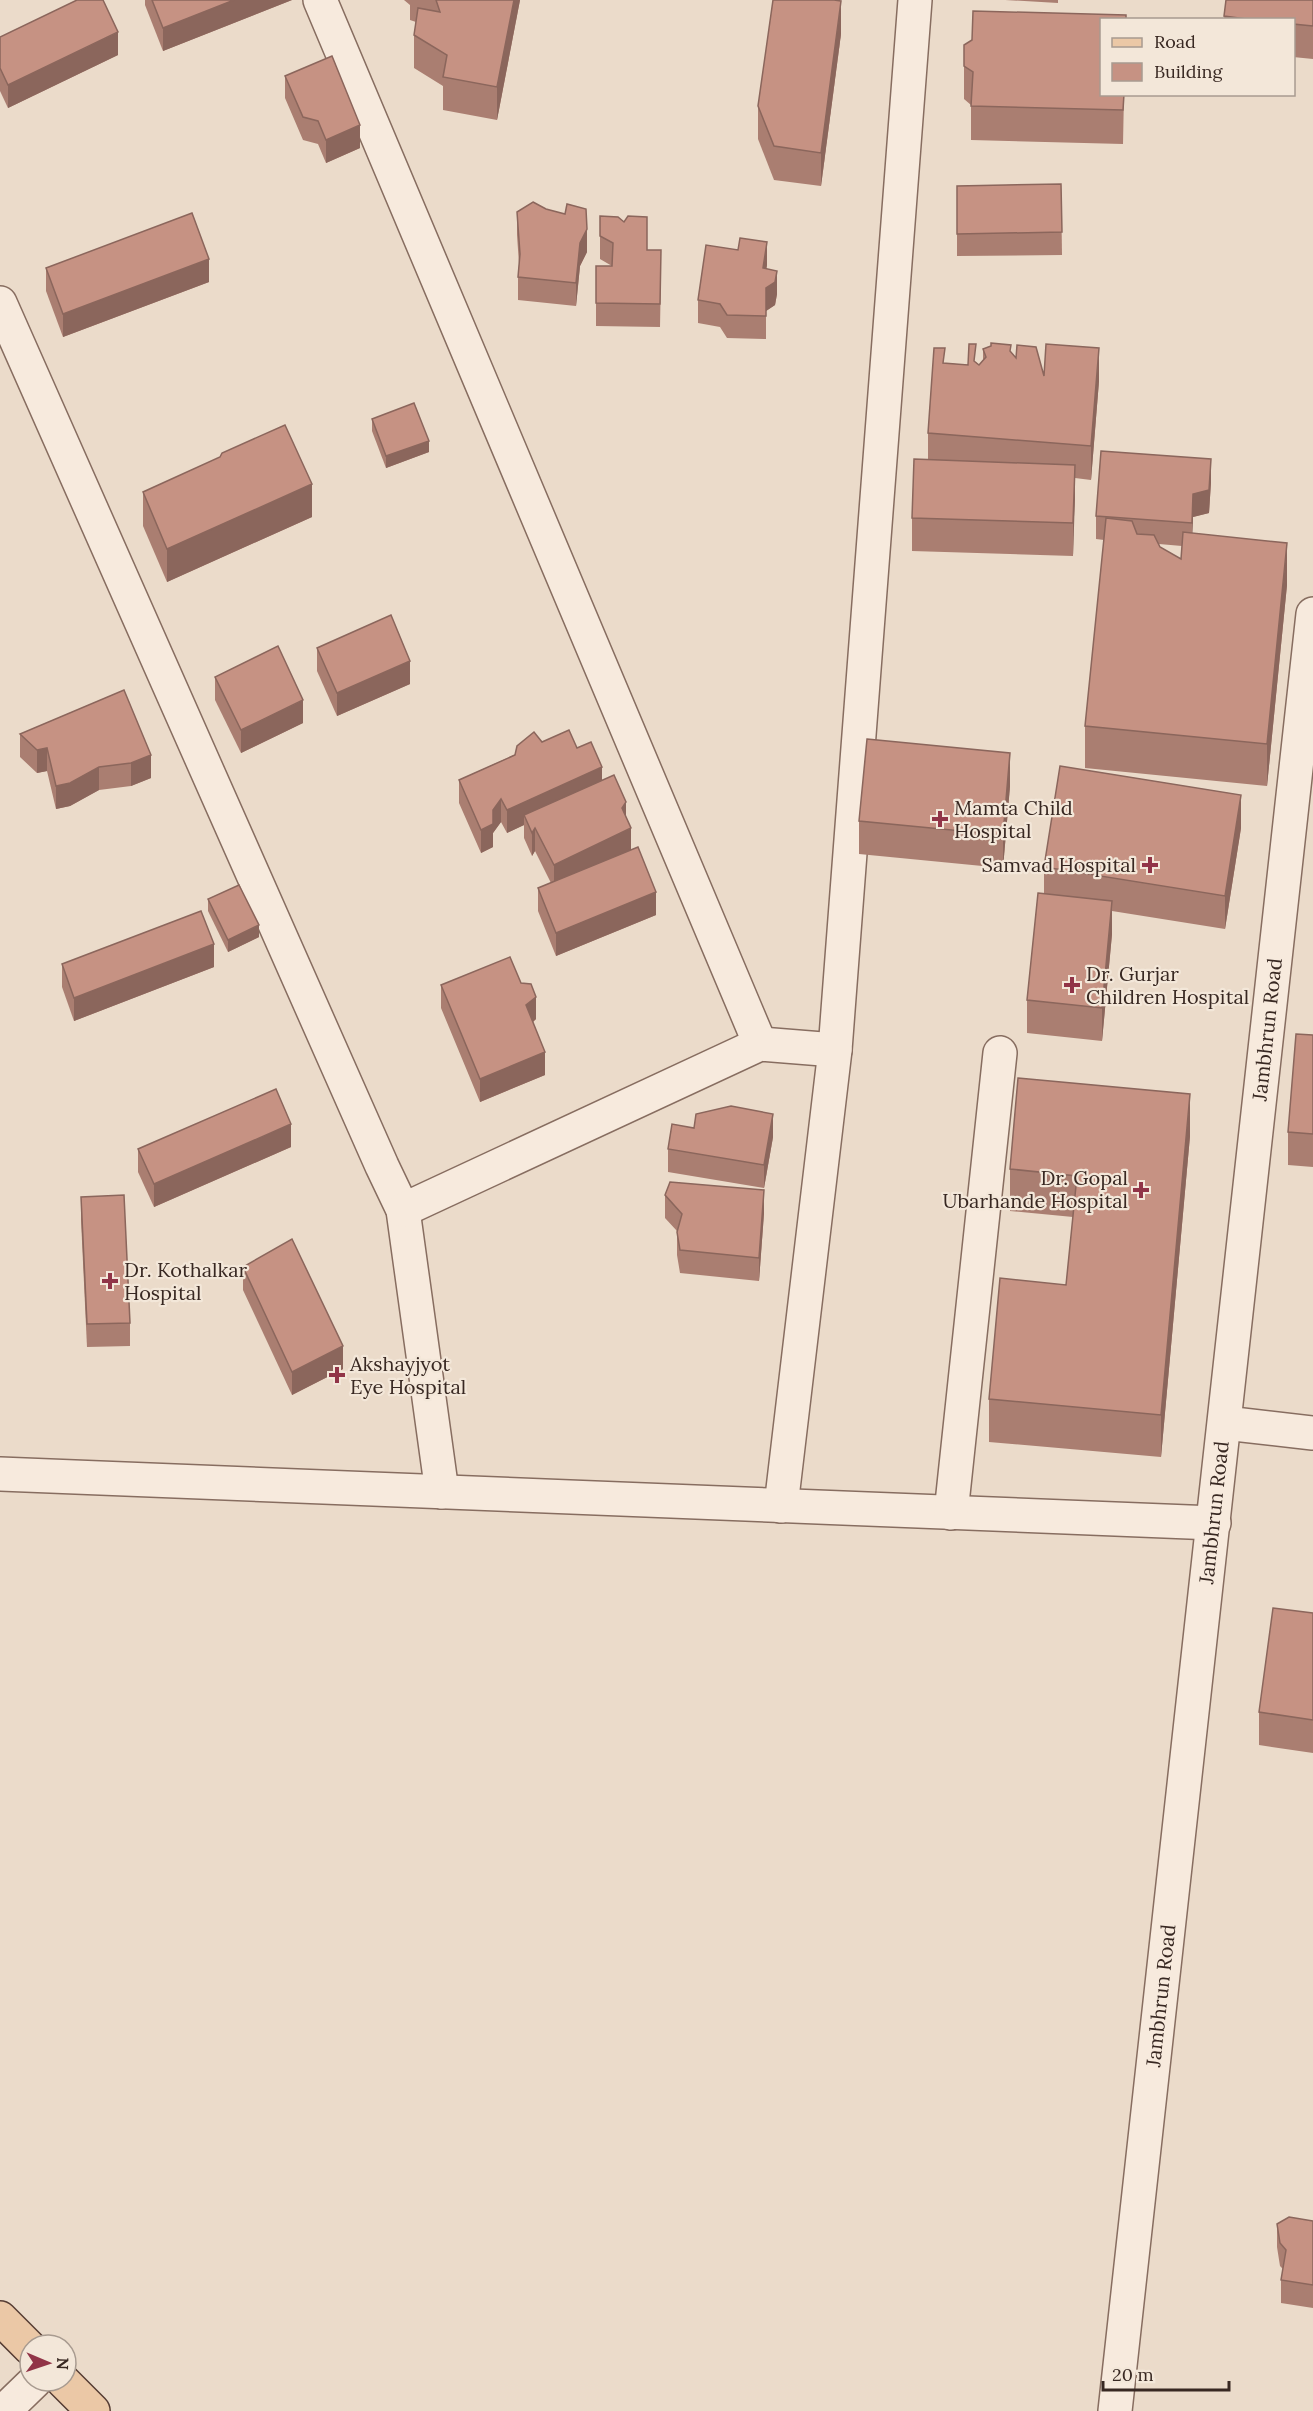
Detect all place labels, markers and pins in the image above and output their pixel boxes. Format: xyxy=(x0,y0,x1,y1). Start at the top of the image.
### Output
place label: Mamta Child Hospital xyxy=(954,795,1073,843)
marker: Mamta Child Hospital xyxy=(931,810,949,828)
place label: Samvad Hospital xyxy=(982,852,1136,877)
marker: Samvad Hospital xyxy=(1141,856,1159,874)
place label: Dr. Gurjar Children Hospital xyxy=(1086,961,1249,1009)
marker: Dr. Gurjar Children Hospital xyxy=(1063,976,1081,994)
place label: Dr. Gopal Ubarhande Hospital xyxy=(942,1165,1128,1213)
marker: Dr. Gopal Ubarhande Hospital xyxy=(1132,1181,1150,1199)
place label: Dr. Kothalkar Hospital xyxy=(124,1257,247,1305)
marker: Dr. Kothalkar Hospital xyxy=(101,1272,119,1290)
place label: Akshayjyot Eye Hospital xyxy=(349,1351,466,1399)
marker: Akshayjyot Eye Hospital xyxy=(328,1366,346,1384)

